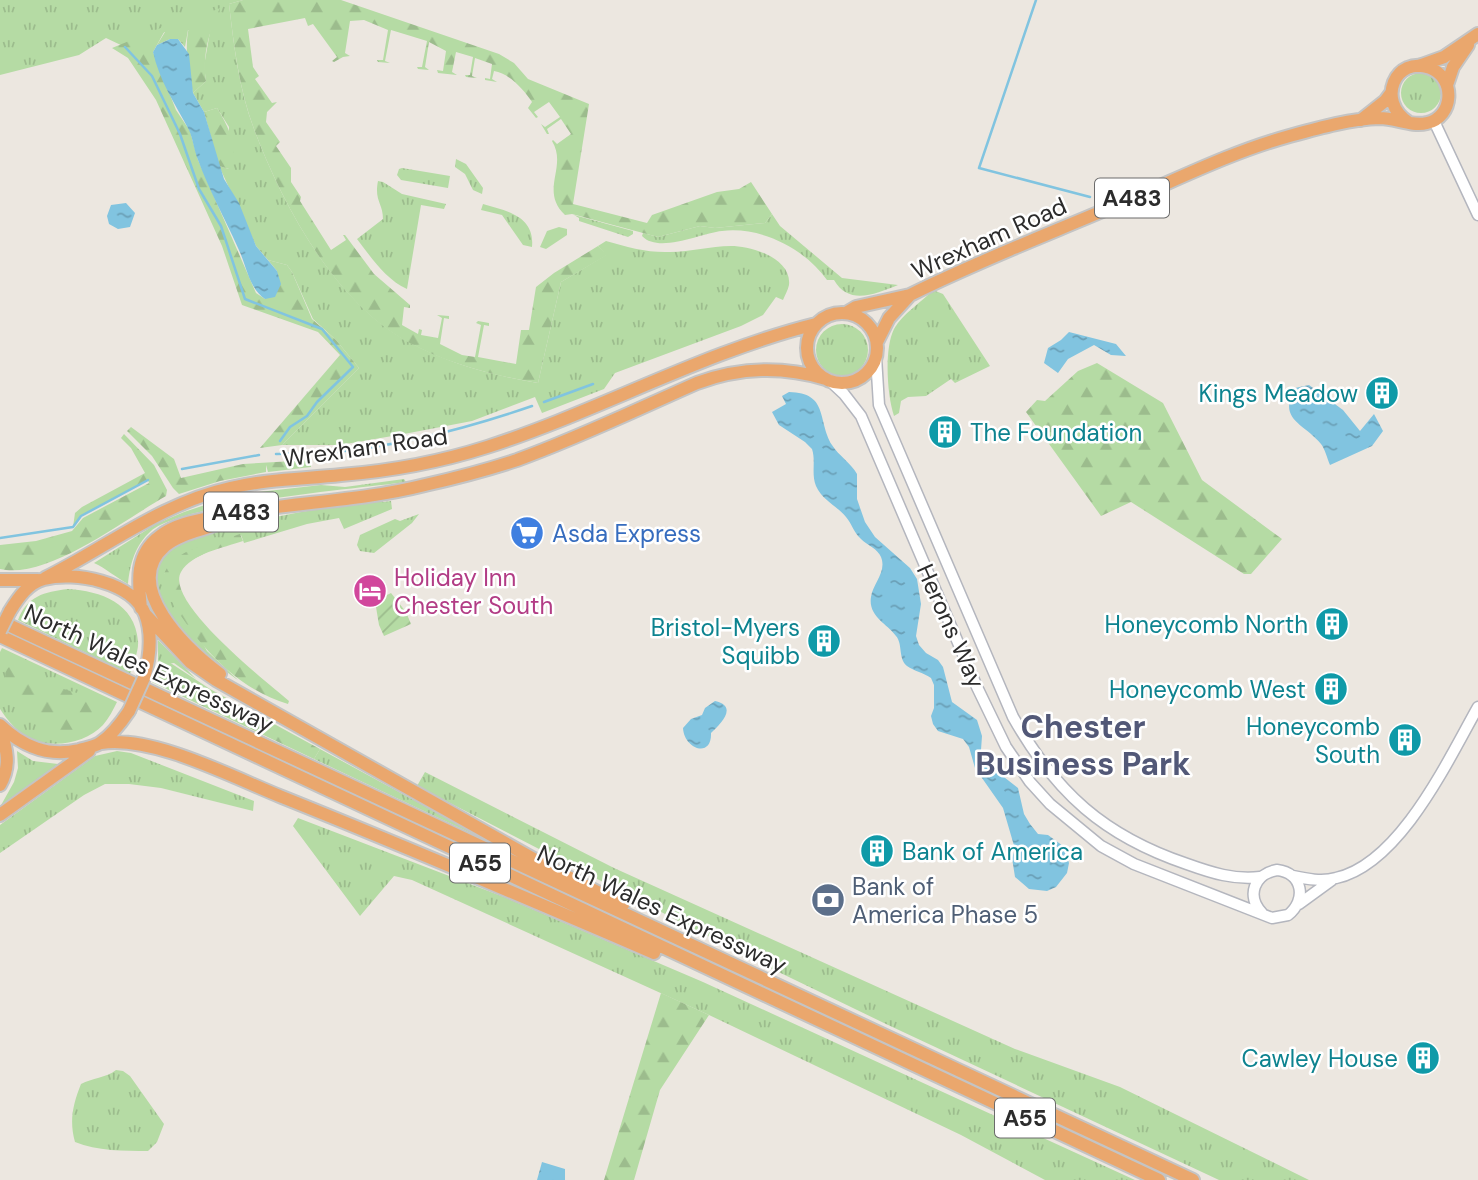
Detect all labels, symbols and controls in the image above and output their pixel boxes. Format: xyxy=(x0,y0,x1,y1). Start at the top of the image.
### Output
road number: A483 xyxy=(1095,178,1169,218)
street label: Wrexham Road xyxy=(907,190,1071,286)
building icon: Kings Meadow xyxy=(1363,374,1401,412)
place label: Kings Meadow xyxy=(1199,378,1358,409)
building icon: The Foundation xyxy=(926,413,964,451)
place label: The Foundation xyxy=(970,417,1142,448)
street label: Wrexham Road xyxy=(280,420,450,474)
road number: A483 xyxy=(204,492,278,532)
supermarket icon: Asda Express xyxy=(508,514,546,552)
place label: Asda Express xyxy=(552,518,701,549)
street label: Herons Way xyxy=(910,559,992,693)
place label: Holiday Inn Chester South xyxy=(394,562,553,621)
hotel icon: Holiday Inn Chester South xyxy=(351,572,389,610)
street label: North Wales Expressway xyxy=(19,596,279,740)
building icon: Honeycomb North xyxy=(1313,605,1351,643)
place label: Honeycomb North xyxy=(1105,609,1308,640)
place label: Bristol-Myers Squibb xyxy=(651,612,800,671)
building icon: Bristol-Myers Squibb xyxy=(805,622,843,660)
building icon: Honeycomb West xyxy=(1312,670,1350,708)
place label: Honeycomb West xyxy=(1109,674,1306,705)
district label: Chester Business Park xyxy=(975,706,1191,785)
place label: Honeycomb South xyxy=(1246,711,1380,770)
building icon: Honeycomb South xyxy=(1386,721,1424,759)
building icon: Bank of America xyxy=(858,832,896,870)
place label: Bank of America xyxy=(902,836,1083,867)
street label: North Wales Expressway xyxy=(532,837,792,981)
road number: A55 xyxy=(450,844,510,883)
place label: Bank of America Phase 5 xyxy=(852,871,1038,930)
bank icon: Bank of America Phase 5 xyxy=(809,881,847,919)
building icon: Cawley House xyxy=(1404,1039,1442,1077)
place label: Cawley House xyxy=(1241,1043,1398,1074)
road number: A55 xyxy=(995,1098,1055,1138)

